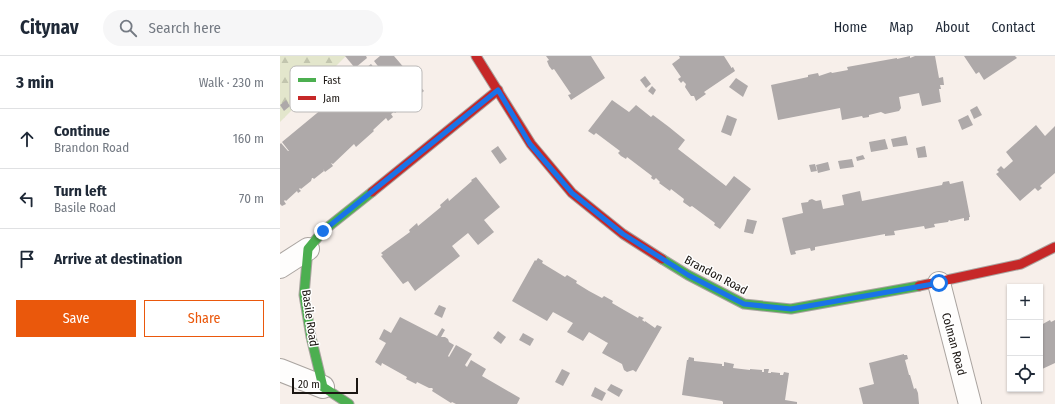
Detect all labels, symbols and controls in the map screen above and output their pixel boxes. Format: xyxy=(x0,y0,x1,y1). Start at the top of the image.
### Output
search box xyxy=(103,10,383,46)
text: Citynav xyxy=(20,16,79,39)
icon: search xyxy=(117,17,139,39)
text: Search here xyxy=(149,19,221,37)
text: Home xyxy=(834,19,867,36)
text: Map xyxy=(889,19,913,36)
text: About xyxy=(935,19,970,36)
text: Contact xyxy=(992,19,1035,36)
legend xyxy=(290,66,422,112)
text: 3 min xyxy=(16,72,54,93)
text: Fast xyxy=(323,74,341,87)
text: Walk · 230 m xyxy=(199,75,264,90)
text: Jam xyxy=(323,92,340,105)
text: Continue xyxy=(54,122,110,140)
icon: ahead xyxy=(16,128,38,150)
text: 160 m xyxy=(233,131,264,146)
text: Brandon Road xyxy=(54,140,129,155)
text: Turn left xyxy=(54,182,107,200)
icon: left xyxy=(16,188,38,210)
text: 70 m xyxy=(239,191,264,206)
text: Basile Road xyxy=(54,200,116,215)
route end xyxy=(314,222,332,240)
icon: arrive xyxy=(16,248,38,270)
text: Arrive at destination xyxy=(54,250,182,268)
street label: Brandon Road xyxy=(682,253,750,297)
route start xyxy=(930,274,948,292)
map controls xyxy=(1007,284,1043,392)
button: + xyxy=(1007,284,1043,320)
street label: Basile Road xyxy=(299,289,321,347)
button: Save xyxy=(16,300,136,337)
button: Share xyxy=(144,300,264,337)
street label: Colman Road xyxy=(939,311,969,377)
button: − xyxy=(1007,320,1043,356)
button: locate xyxy=(1007,356,1043,392)
scale bar xyxy=(292,376,358,395)
text: 20 m xyxy=(298,378,320,391)

